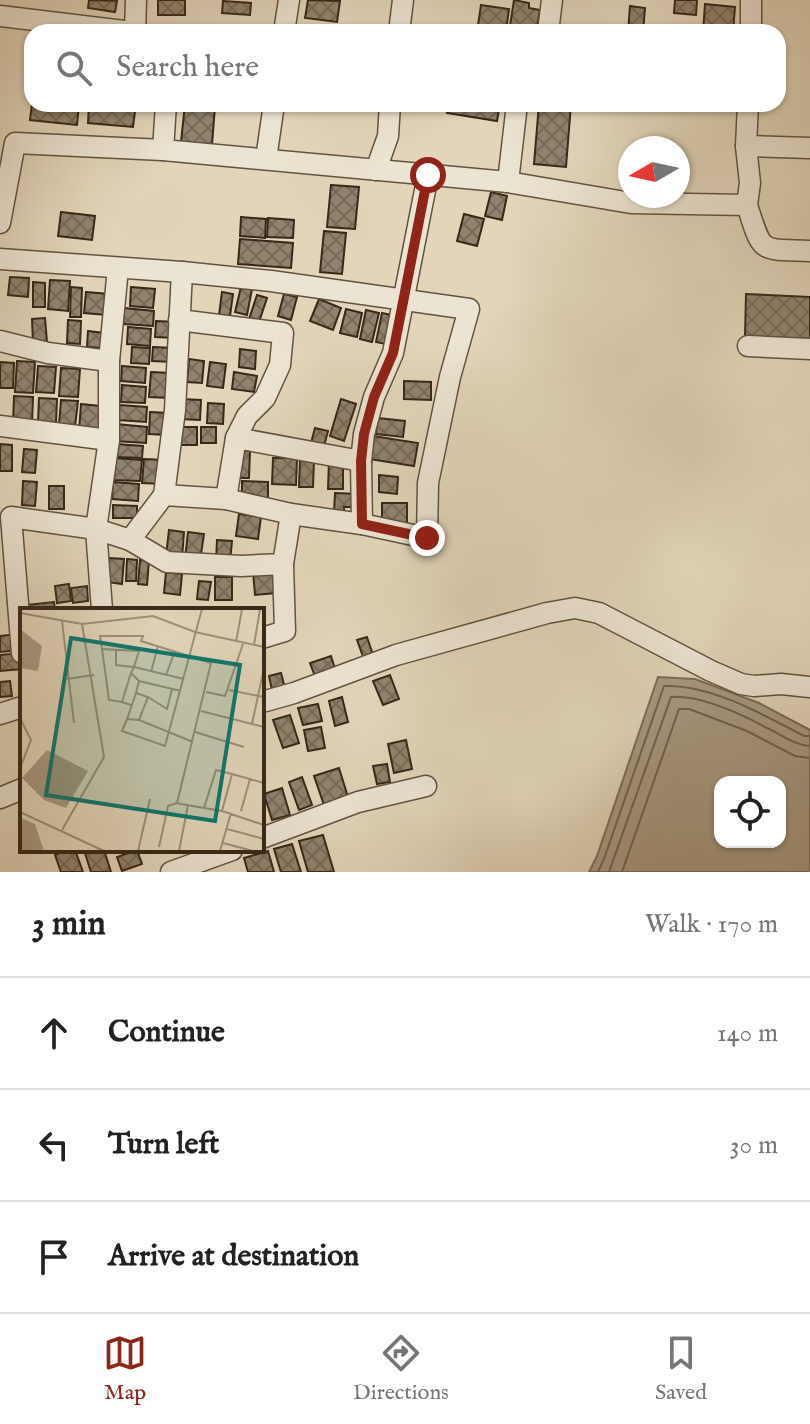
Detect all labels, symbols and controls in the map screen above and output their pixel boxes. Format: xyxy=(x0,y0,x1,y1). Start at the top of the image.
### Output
search box xyxy=(24,24,786,112)
icon: search xyxy=(52,46,96,90)
text: Search here xyxy=(116,49,259,87)
north arrow xyxy=(618,136,690,208)
route start xyxy=(410,157,446,193)
route end xyxy=(409,520,445,556)
inset map xyxy=(20,608,264,852)
map controls xyxy=(714,776,786,848)
button: locate xyxy=(714,776,786,848)
text: 3 min xyxy=(32,903,106,946)
text: Walk · 170 m xyxy=(645,908,778,941)
icon: ahead xyxy=(32,1011,76,1055)
text: Continue xyxy=(108,1014,225,1052)
text: 140 m xyxy=(717,1017,778,1050)
icon: left xyxy=(32,1123,76,1167)
text: Turn left xyxy=(108,1126,219,1164)
text: 30 m xyxy=(730,1129,778,1162)
icon: arrive xyxy=(32,1235,76,1279)
text: Arrive at destination xyxy=(108,1238,359,1276)
tab: Map xyxy=(103,1331,147,1407)
tab: Directions xyxy=(353,1331,449,1407)
tab: Saved xyxy=(655,1331,707,1407)

